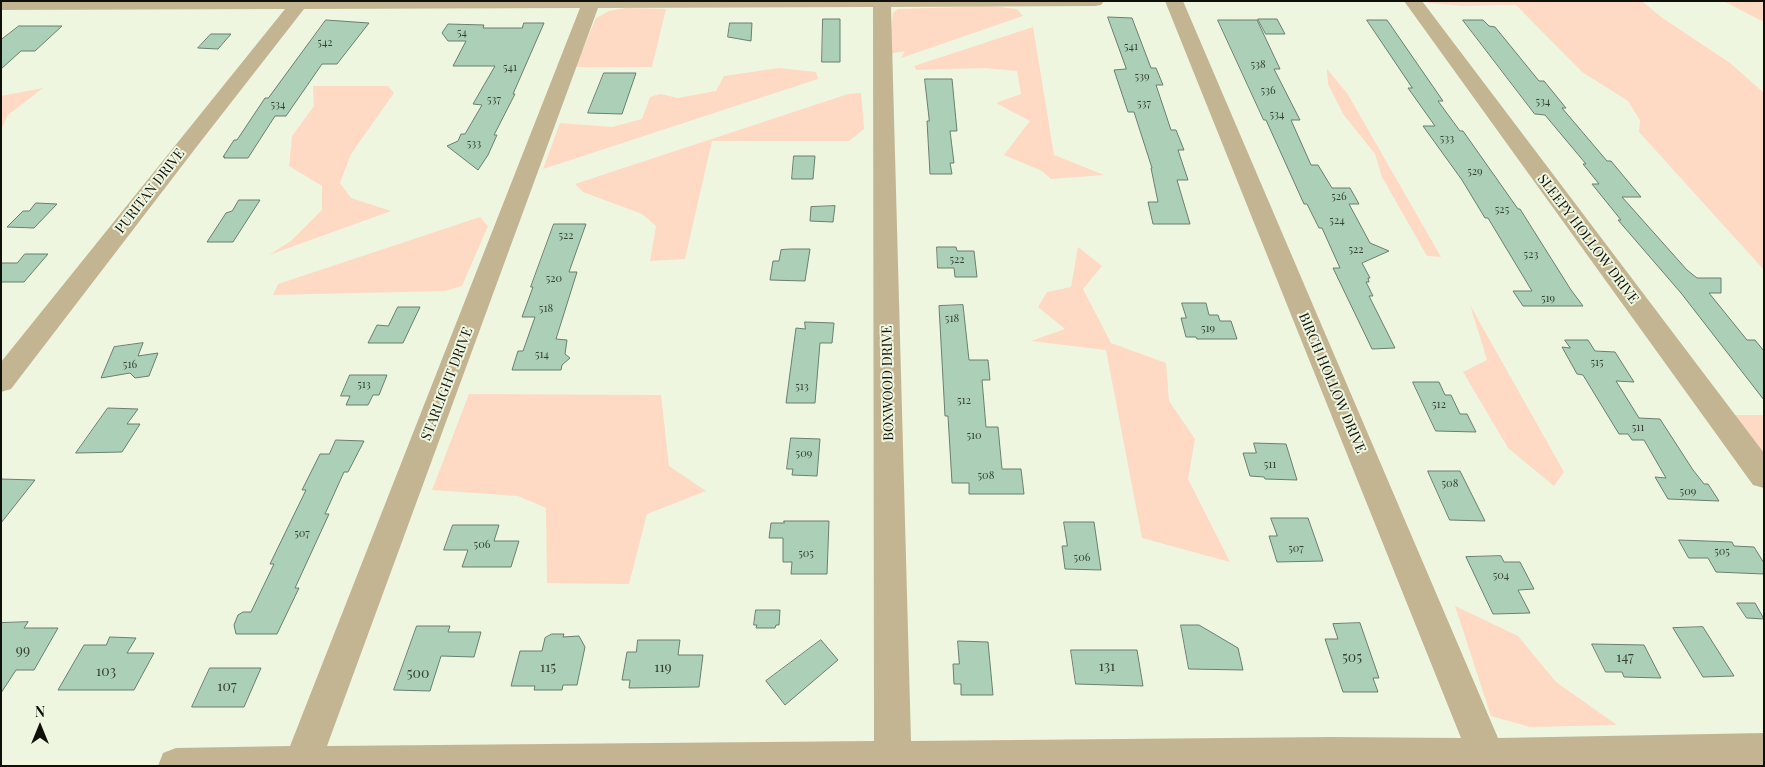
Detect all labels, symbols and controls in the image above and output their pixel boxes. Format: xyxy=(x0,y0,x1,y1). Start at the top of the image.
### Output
house number: 54 xyxy=(457,26,467,40)
house number: 542 xyxy=(317,36,333,50)
house number: 541 xyxy=(1124,40,1138,54)
house number: 538 xyxy=(1250,58,1266,72)
house number: 541 xyxy=(503,61,517,75)
house number: 539 xyxy=(1134,70,1150,84)
house number: 536 xyxy=(1260,84,1276,98)
house number: 537 xyxy=(487,93,501,107)
house number: 534 xyxy=(1536,95,1550,109)
house number: 537 xyxy=(1137,97,1151,111)
house number: 534 xyxy=(271,98,285,112)
house number: 534 xyxy=(1270,108,1284,122)
house number: 533 xyxy=(1440,132,1454,146)
house number: 533 xyxy=(467,137,481,151)
street label: PURITAN DRIVE xyxy=(112,145,188,237)
house number: 529 xyxy=(1467,165,1483,179)
street label: SLEEPY HOLLOW DRIVE xyxy=(1534,171,1642,307)
house number: 526 xyxy=(1331,190,1347,204)
house number: 525 xyxy=(1495,203,1509,217)
house number: 524 xyxy=(1329,214,1345,228)
house number: 522 xyxy=(558,229,574,243)
house number: 522 xyxy=(1348,243,1364,257)
house number: 523 xyxy=(1524,248,1538,262)
house number: 522 xyxy=(949,253,965,267)
house number: 520 xyxy=(546,272,562,286)
house number: 519 xyxy=(1541,292,1555,306)
house number: 518 xyxy=(539,302,553,316)
street label: BIRCH HOLLOW DRIVE xyxy=(1295,310,1369,456)
house number: 518 xyxy=(945,312,959,326)
house number: 519 xyxy=(1201,322,1215,336)
street label: STARLIGHT DRIVE xyxy=(418,325,476,443)
street label: BOXWOOD DRIVE xyxy=(879,325,897,441)
house number: 514 xyxy=(535,348,549,362)
house number: 515 xyxy=(1590,356,1604,370)
house number: 516 xyxy=(123,358,137,372)
house number: 513 xyxy=(357,378,371,392)
house number: 513 xyxy=(795,380,809,394)
house number: 512 xyxy=(957,394,971,408)
house number: 512 xyxy=(1432,398,1446,412)
house number: 511 xyxy=(1632,421,1644,435)
house number: 510 xyxy=(966,429,982,443)
house number: 509 xyxy=(796,447,812,461)
house number: 511 xyxy=(1264,458,1276,472)
house number: 508 xyxy=(978,469,994,483)
house number: 508 xyxy=(1442,477,1458,491)
house number: 509 xyxy=(1680,485,1696,499)
house number: 507 xyxy=(294,527,310,541)
house number: 506 xyxy=(474,538,490,552)
house number: 507 xyxy=(1288,542,1304,556)
house number: 505 xyxy=(1714,545,1730,559)
house number: 505 xyxy=(798,547,814,561)
house number: 506 xyxy=(1074,551,1090,565)
house number: 504 xyxy=(1493,569,1509,583)
house number: 99 xyxy=(16,643,30,659)
house number: 505 xyxy=(1342,650,1362,666)
house number: 147 xyxy=(1616,650,1634,666)
house number: 131 xyxy=(1099,659,1115,675)
house number: 115 xyxy=(540,660,556,676)
house number: 119 xyxy=(654,660,672,676)
house number: 103 xyxy=(96,664,116,680)
house number: 500 xyxy=(407,666,429,682)
house number: 107 xyxy=(217,679,237,695)
north arrow xyxy=(15,702,65,752)
text: N xyxy=(35,702,45,721)

